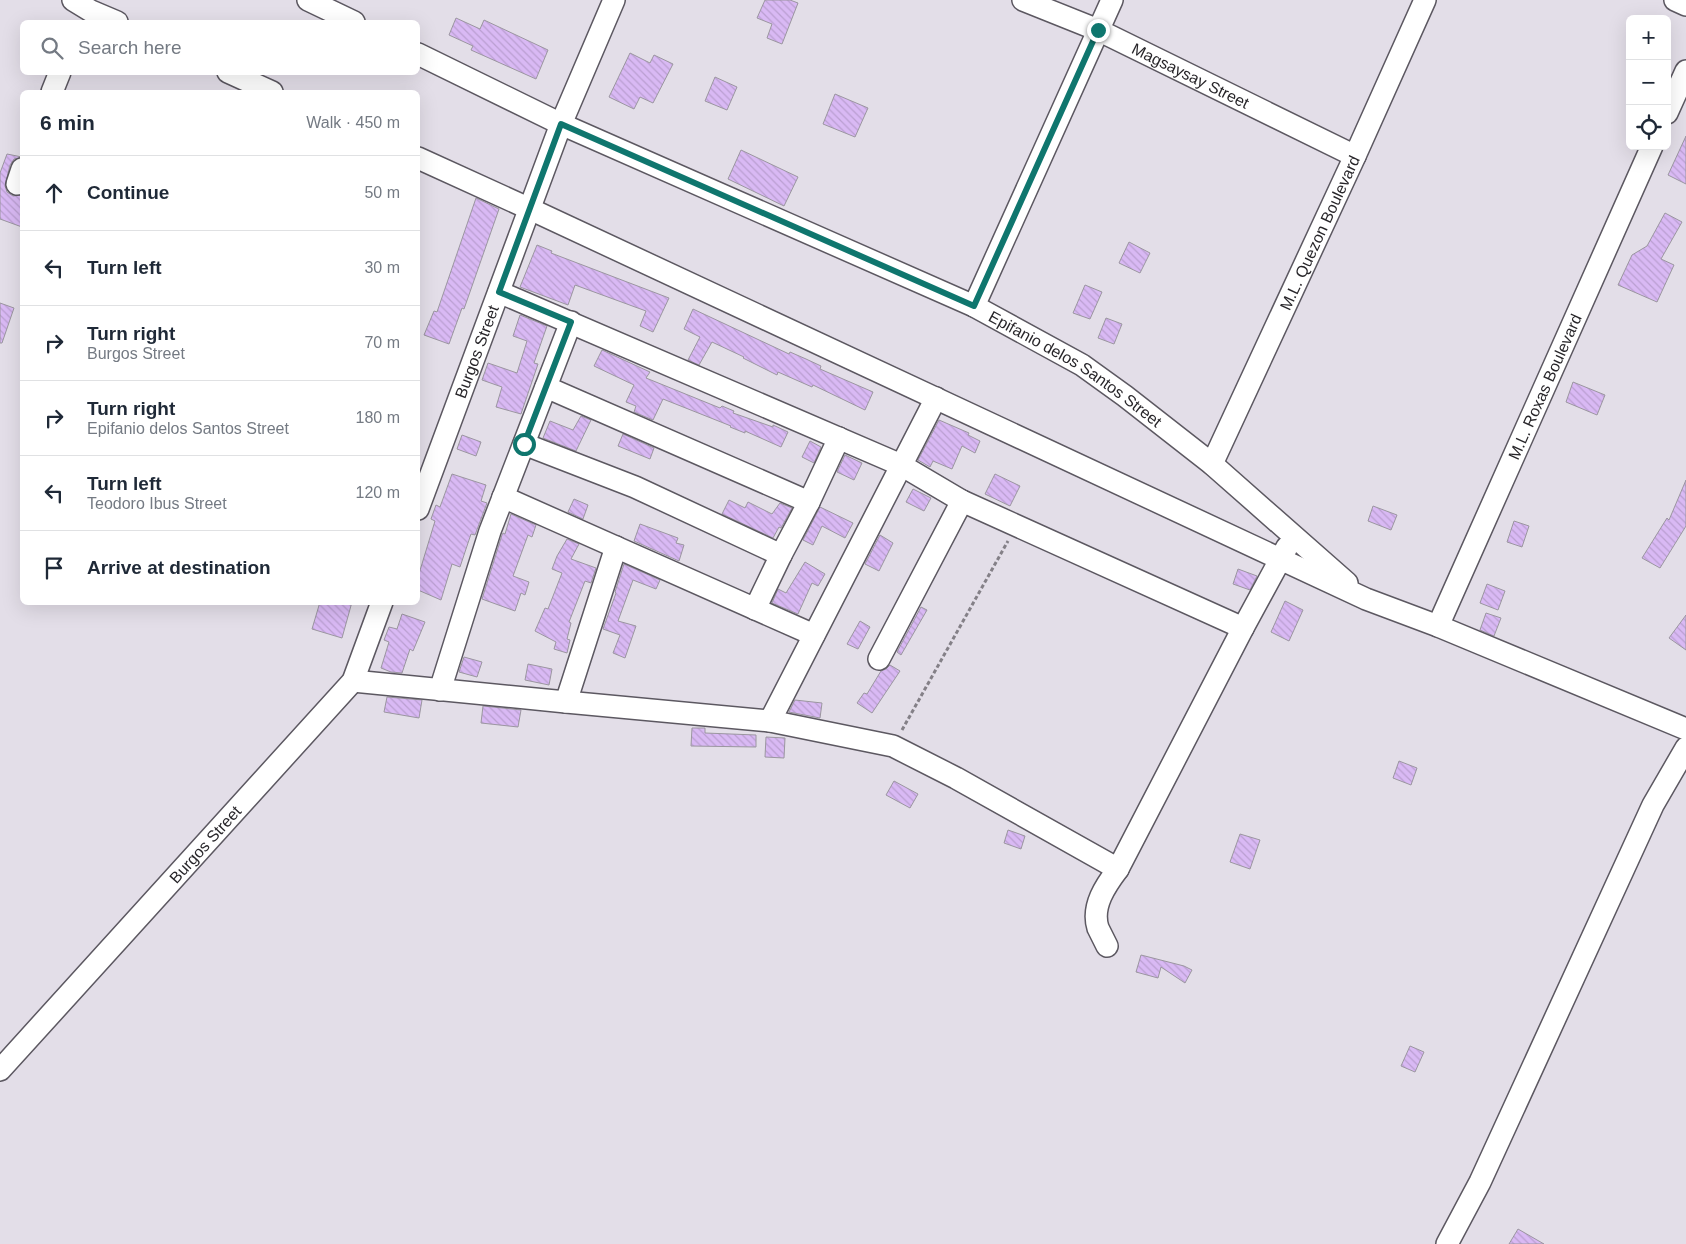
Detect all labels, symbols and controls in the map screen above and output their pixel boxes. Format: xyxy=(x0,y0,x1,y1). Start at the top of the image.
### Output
map controls xyxy=(1626,15,1671,150)
button: + xyxy=(1626,15,1671,60)
route end xyxy=(1087,19,1110,42)
search box xyxy=(20,20,420,75)
icon: search xyxy=(38,34,66,62)
text: Search here xyxy=(78,37,182,58)
street label: Magsaysay Street xyxy=(1129,40,1252,112)
button: − xyxy=(1626,60,1671,105)
button: locate xyxy=(1626,105,1671,150)
text: 6 min xyxy=(40,111,95,134)
text: Walk · 450 m xyxy=(306,114,400,131)
street label: M.L. Quezon Boulevard xyxy=(1276,153,1363,313)
icon: ahead xyxy=(40,179,68,207)
text: Continue xyxy=(87,182,169,203)
text: 50 m xyxy=(364,184,400,201)
icon: left xyxy=(40,254,68,282)
text: Turn left xyxy=(87,257,162,278)
text: 30 m xyxy=(364,259,400,276)
street label: Burgos Street xyxy=(451,302,502,400)
street label: Epifanio delos Santos Street xyxy=(986,307,1166,430)
street label: M.L. Roxas Boulevard xyxy=(1505,311,1585,462)
text: Turn right xyxy=(87,323,175,344)
icon: right xyxy=(40,329,68,357)
text: 70 m xyxy=(364,334,400,351)
text: Burgos Street xyxy=(87,345,185,362)
text: Turn right xyxy=(87,398,175,419)
icon: right xyxy=(40,404,68,432)
text: 180 m xyxy=(356,409,400,426)
text: Epifanio delos Santos Street xyxy=(87,420,289,437)
route start xyxy=(513,433,536,456)
text: Turn left xyxy=(87,473,162,494)
icon: left xyxy=(40,479,68,507)
text: 120 m xyxy=(356,484,400,501)
text: Teodoro Ibus Street xyxy=(87,495,227,512)
icon: arrive xyxy=(40,554,68,582)
text: Arrive at destination xyxy=(87,557,271,578)
street label: Burgos Street xyxy=(166,802,245,886)

